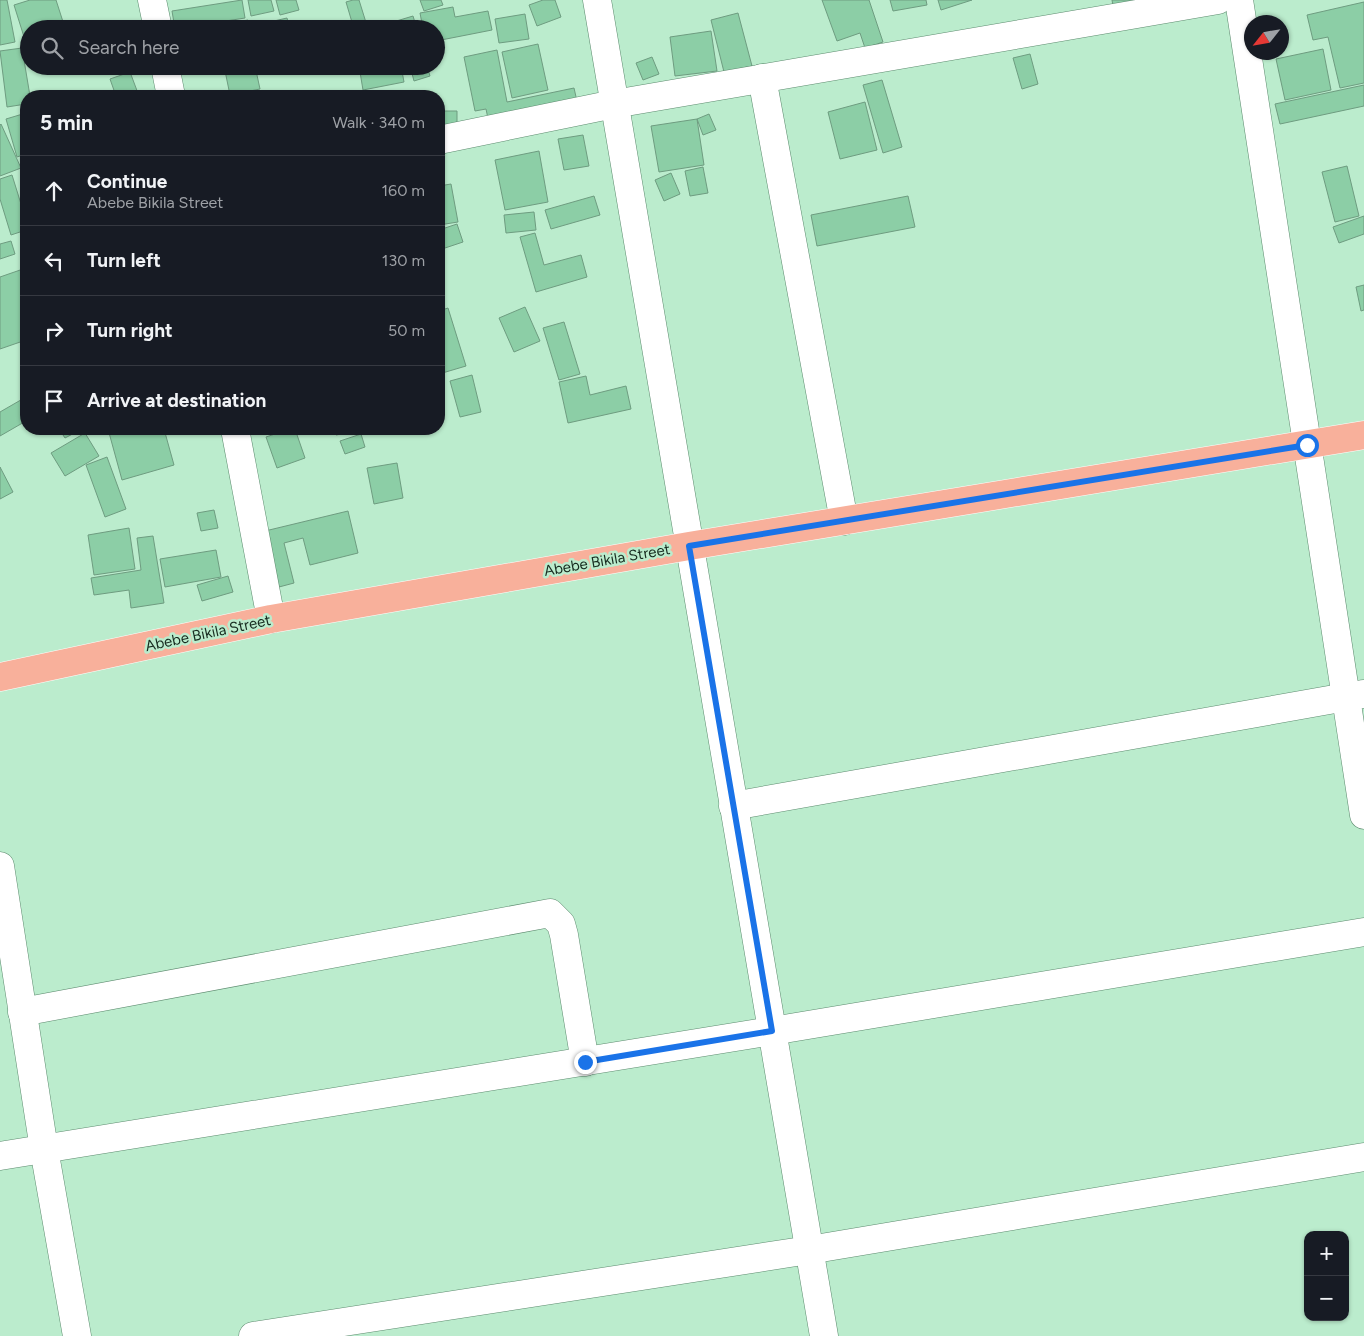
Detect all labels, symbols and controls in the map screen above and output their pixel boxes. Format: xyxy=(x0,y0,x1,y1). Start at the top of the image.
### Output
north arrow xyxy=(1244,15,1289,60)
search box xyxy=(20,20,445,75)
icon: search xyxy=(38,34,66,62)
text: Search here xyxy=(78,36,180,59)
text: 5 min xyxy=(40,110,93,135)
text: Walk · 340 m xyxy=(332,113,425,132)
text: Continue xyxy=(87,170,167,193)
icon: ahead xyxy=(40,177,68,205)
text: 160 m xyxy=(382,181,425,200)
text: Abebe Bikila Street xyxy=(87,193,223,212)
icon: left xyxy=(40,247,68,275)
text: Turn left xyxy=(87,249,161,272)
text: 130 m xyxy=(382,251,425,270)
icon: right xyxy=(40,317,68,345)
text: Turn right xyxy=(87,319,173,342)
text: 50 m xyxy=(388,321,425,340)
icon: arrive xyxy=(40,387,68,415)
text: Arrive at destination xyxy=(87,389,266,412)
route start xyxy=(1296,434,1319,457)
street label: Abebe Bikila Street xyxy=(542,540,672,580)
street label: Abebe Bikila Street xyxy=(144,611,273,655)
route end xyxy=(574,1051,597,1074)
map controls xyxy=(1304,1231,1349,1321)
button: + xyxy=(1304,1231,1349,1276)
button: − xyxy=(1304,1276,1349,1321)

